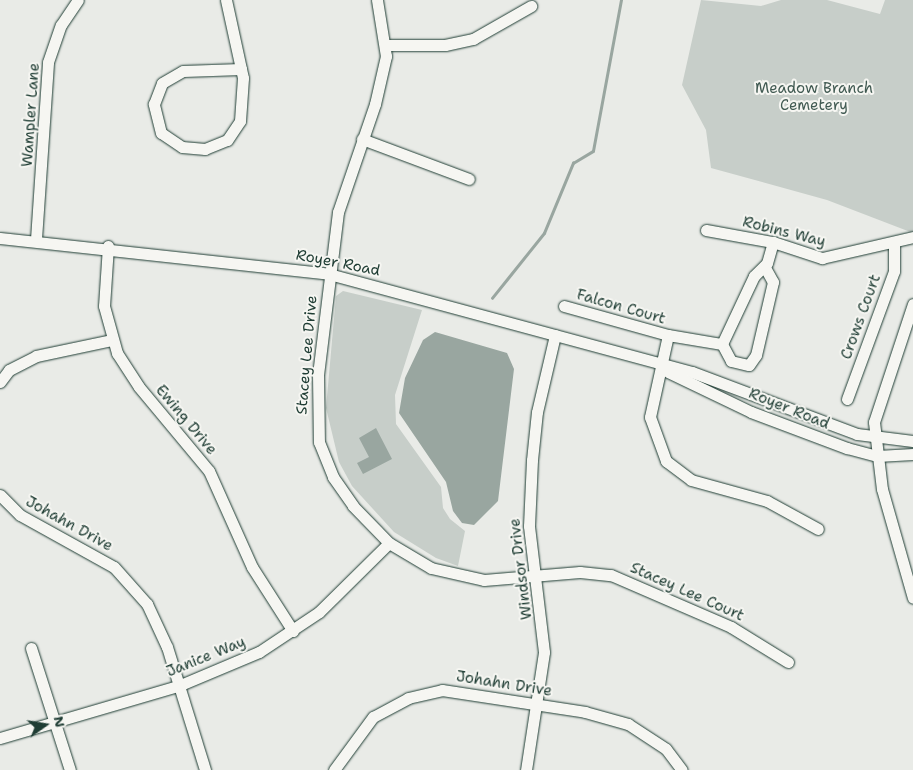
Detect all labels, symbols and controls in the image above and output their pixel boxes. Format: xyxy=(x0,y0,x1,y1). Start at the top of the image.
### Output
street label: Wampler Lane xyxy=(18,62,44,168)
park label: Meadow Branch Cemetery xyxy=(755,79,873,114)
street label: Robins Way xyxy=(741,213,827,251)
street label: Royer Road xyxy=(294,246,382,280)
street label: Crows Court xyxy=(837,272,885,362)
street label: Falcon Court xyxy=(574,286,668,328)
street label: Stacey Lee Drive xyxy=(293,295,321,415)
street label: Ewing Drive xyxy=(152,381,220,459)
street label: Royer Road xyxy=(746,385,832,433)
street label: Johahn Drive xyxy=(22,493,116,555)
street label: Windsor Drive xyxy=(506,517,536,621)
street label: Stacey Lee Court xyxy=(627,559,747,625)
street label: Janice Way xyxy=(164,633,248,681)
street label: Johahn Drive xyxy=(455,668,553,700)
north arrow xyxy=(20,700,70,750)
text: N xyxy=(50,714,70,729)

